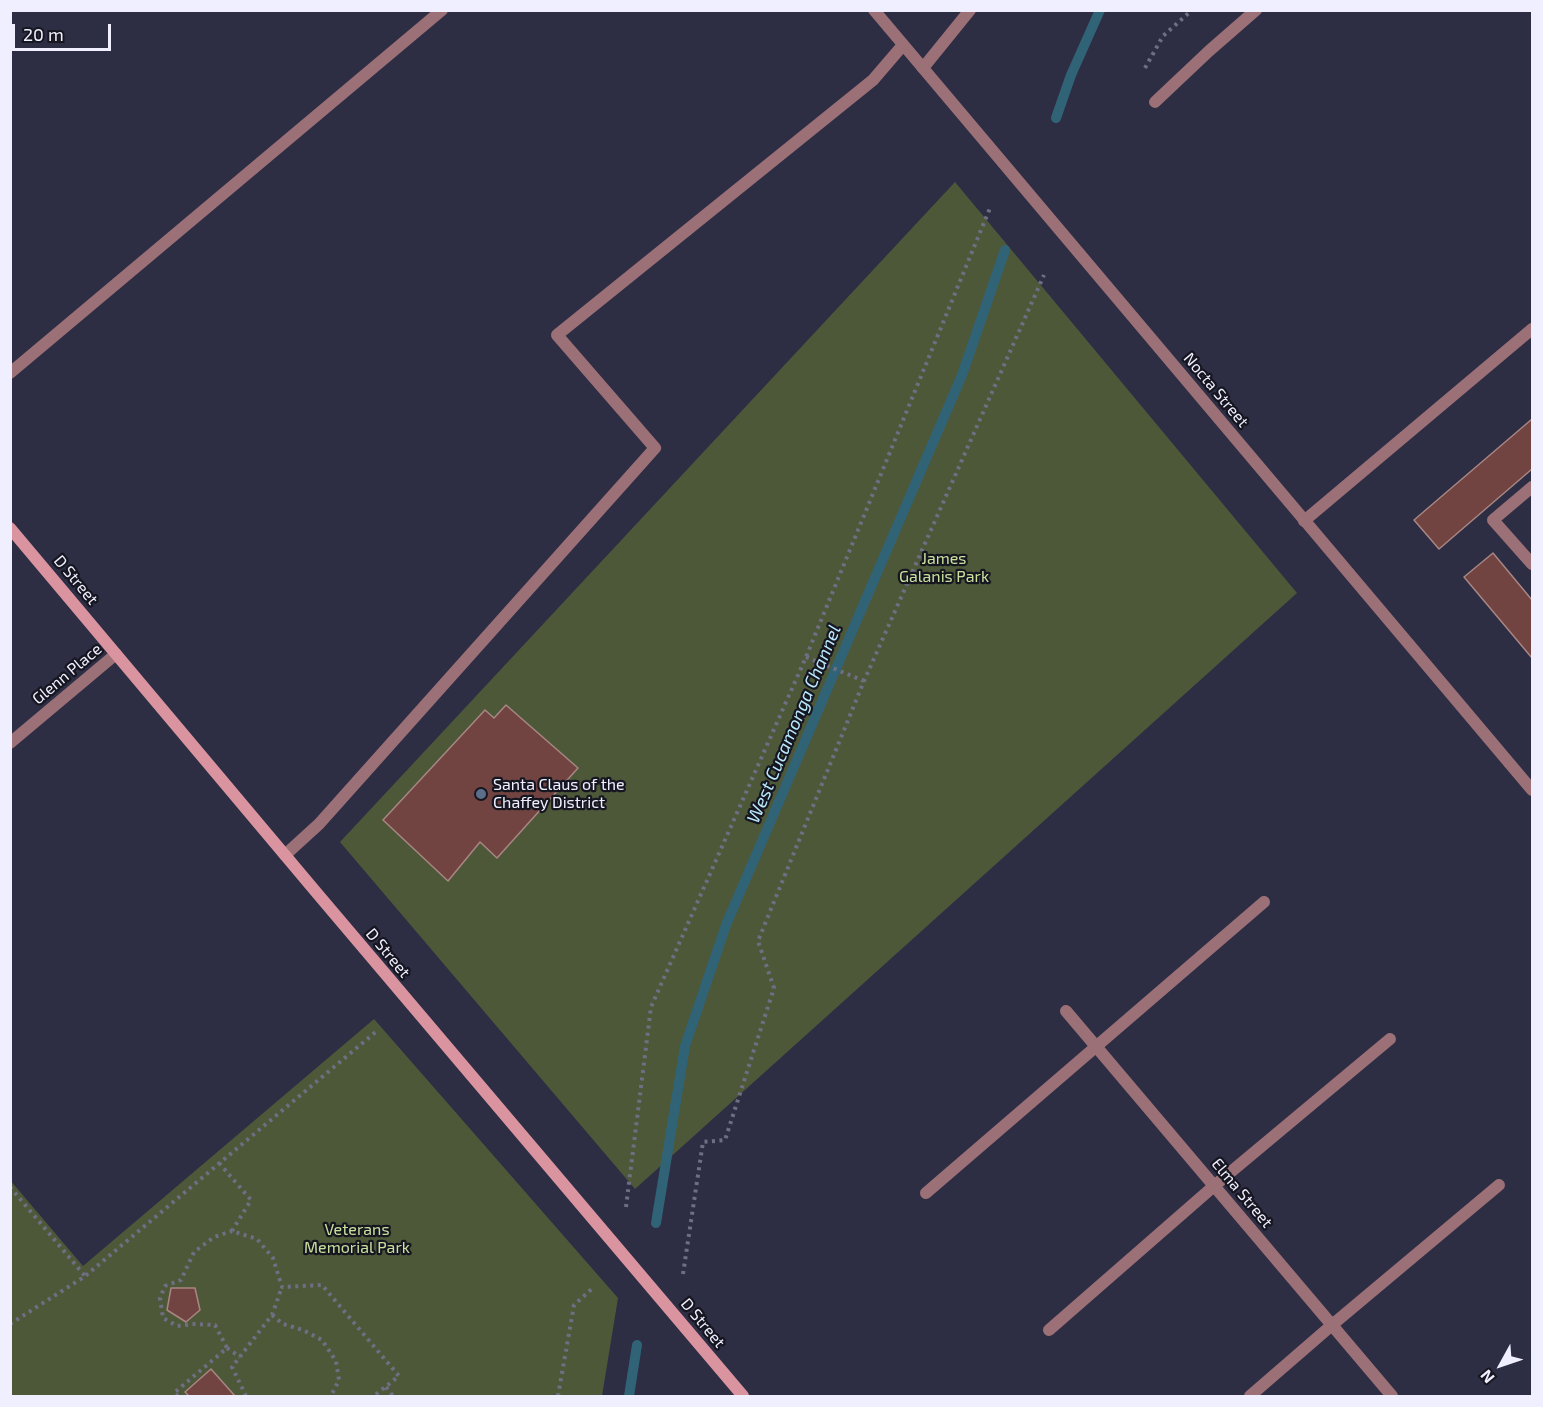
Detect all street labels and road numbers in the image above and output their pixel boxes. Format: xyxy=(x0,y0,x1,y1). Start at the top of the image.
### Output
street label: Nocta Street xyxy=(1179,349,1253,431)
street label: D Street xyxy=(50,551,102,609)
street label: Glenn Place xyxy=(28,639,106,709)
street label: D Street xyxy=(362,924,414,982)
street label: Elma Street xyxy=(1207,1154,1277,1232)
street label: D Street xyxy=(677,1294,729,1352)

